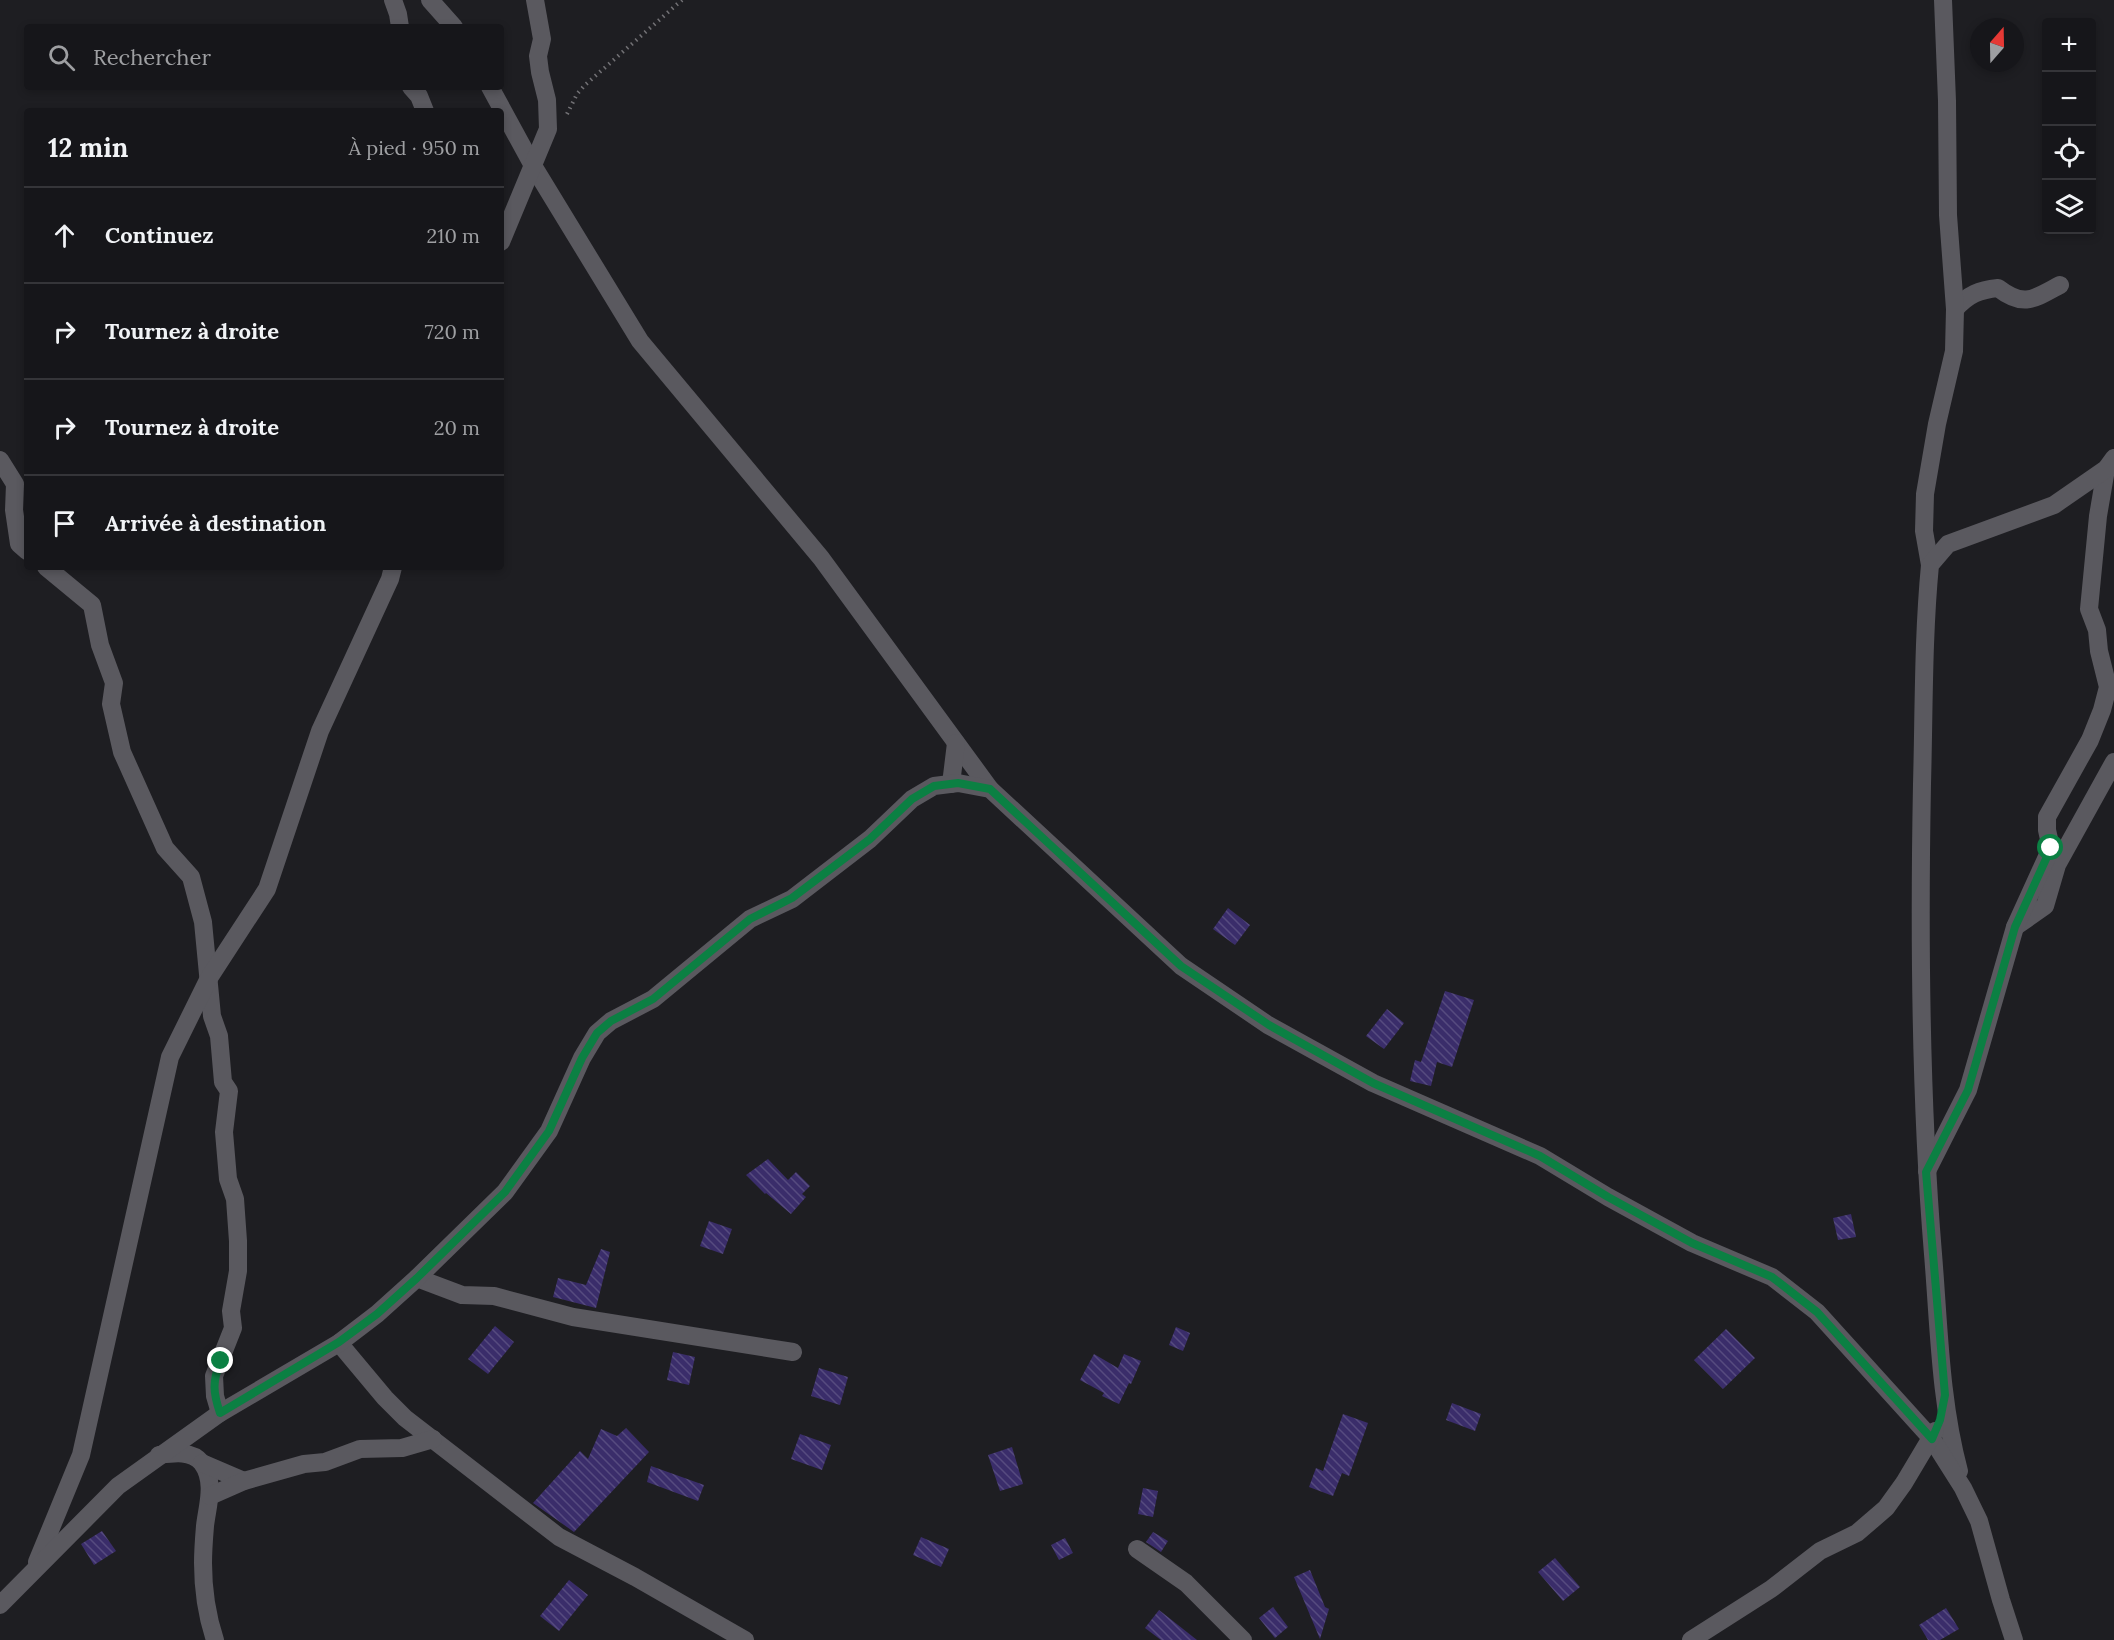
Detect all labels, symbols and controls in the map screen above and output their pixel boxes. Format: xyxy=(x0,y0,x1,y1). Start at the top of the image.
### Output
north arrow xyxy=(1970,18,2024,72)
map controls xyxy=(2042,18,2096,234)
button: + xyxy=(2042,18,2096,72)
search box xyxy=(24,24,504,90)
icon: search xyxy=(45,41,78,74)
text: Rechercher xyxy=(93,43,211,71)
button: − xyxy=(2042,72,2096,126)
button: locate xyxy=(2042,126,2096,180)
text: 12 min xyxy=(48,131,128,164)
text: À pied · 950 m xyxy=(348,135,480,160)
button: layers xyxy=(2042,180,2096,234)
icon: ahead xyxy=(48,219,81,252)
text: Continuez xyxy=(105,221,213,249)
text: 210 m xyxy=(426,223,480,248)
icon: right xyxy=(48,315,81,348)
text: Tournez à droite xyxy=(105,317,279,345)
text: 720 m xyxy=(424,319,480,344)
icon: right xyxy=(48,411,81,444)
text: Tournez à droite xyxy=(105,413,279,441)
text: 20 m xyxy=(434,415,480,440)
icon: arrive xyxy=(48,507,81,540)
text: Arrivée à destination xyxy=(105,509,326,537)
route start xyxy=(2037,834,2063,860)
route end xyxy=(207,1347,233,1373)

